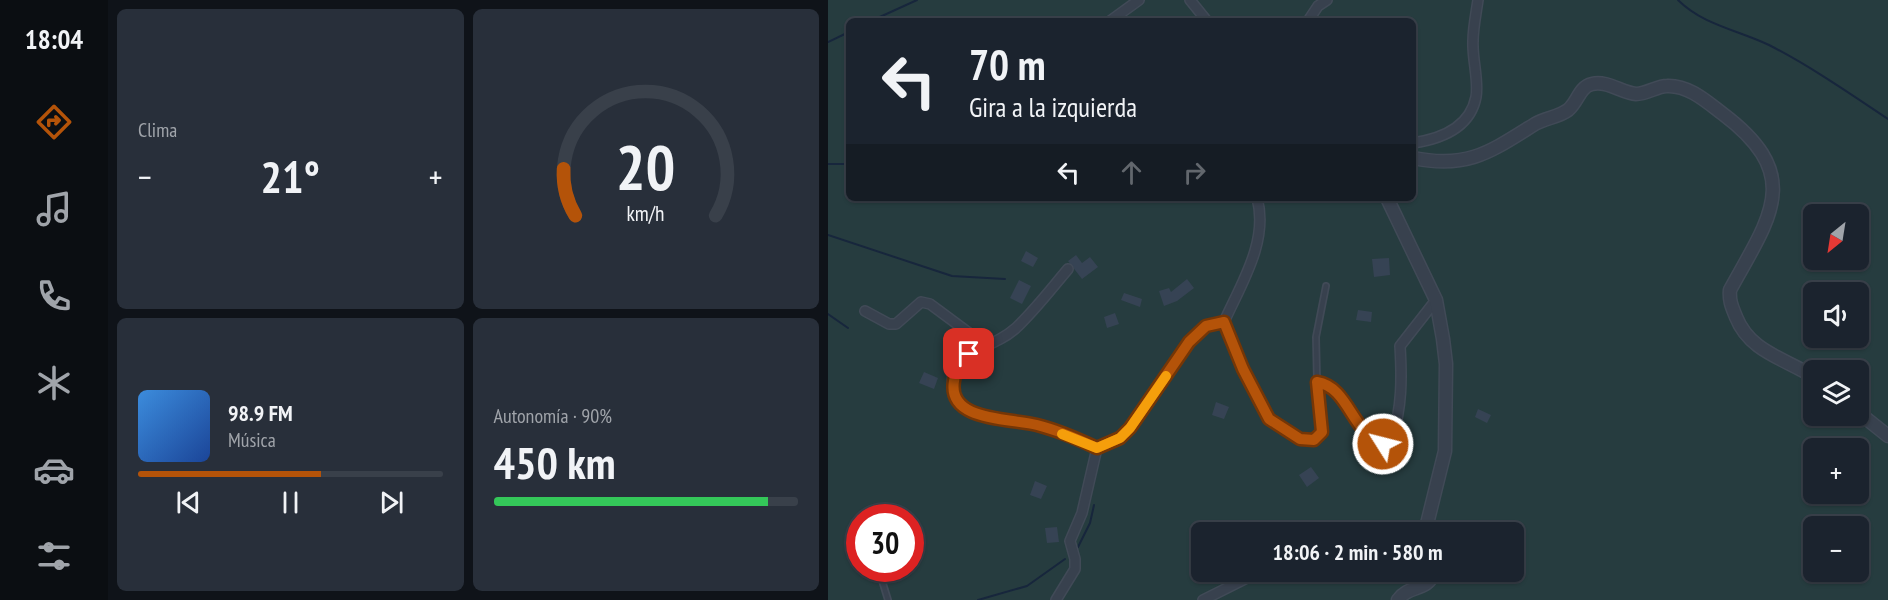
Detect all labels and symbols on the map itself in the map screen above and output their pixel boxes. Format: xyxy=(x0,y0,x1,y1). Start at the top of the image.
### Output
north arrow xyxy=(1803,204,1869,270)
pin xyxy=(943,328,994,379)
position arrow xyxy=(1351,412,1415,476)
speed limit sign: 30 xyxy=(846,504,924,582)

